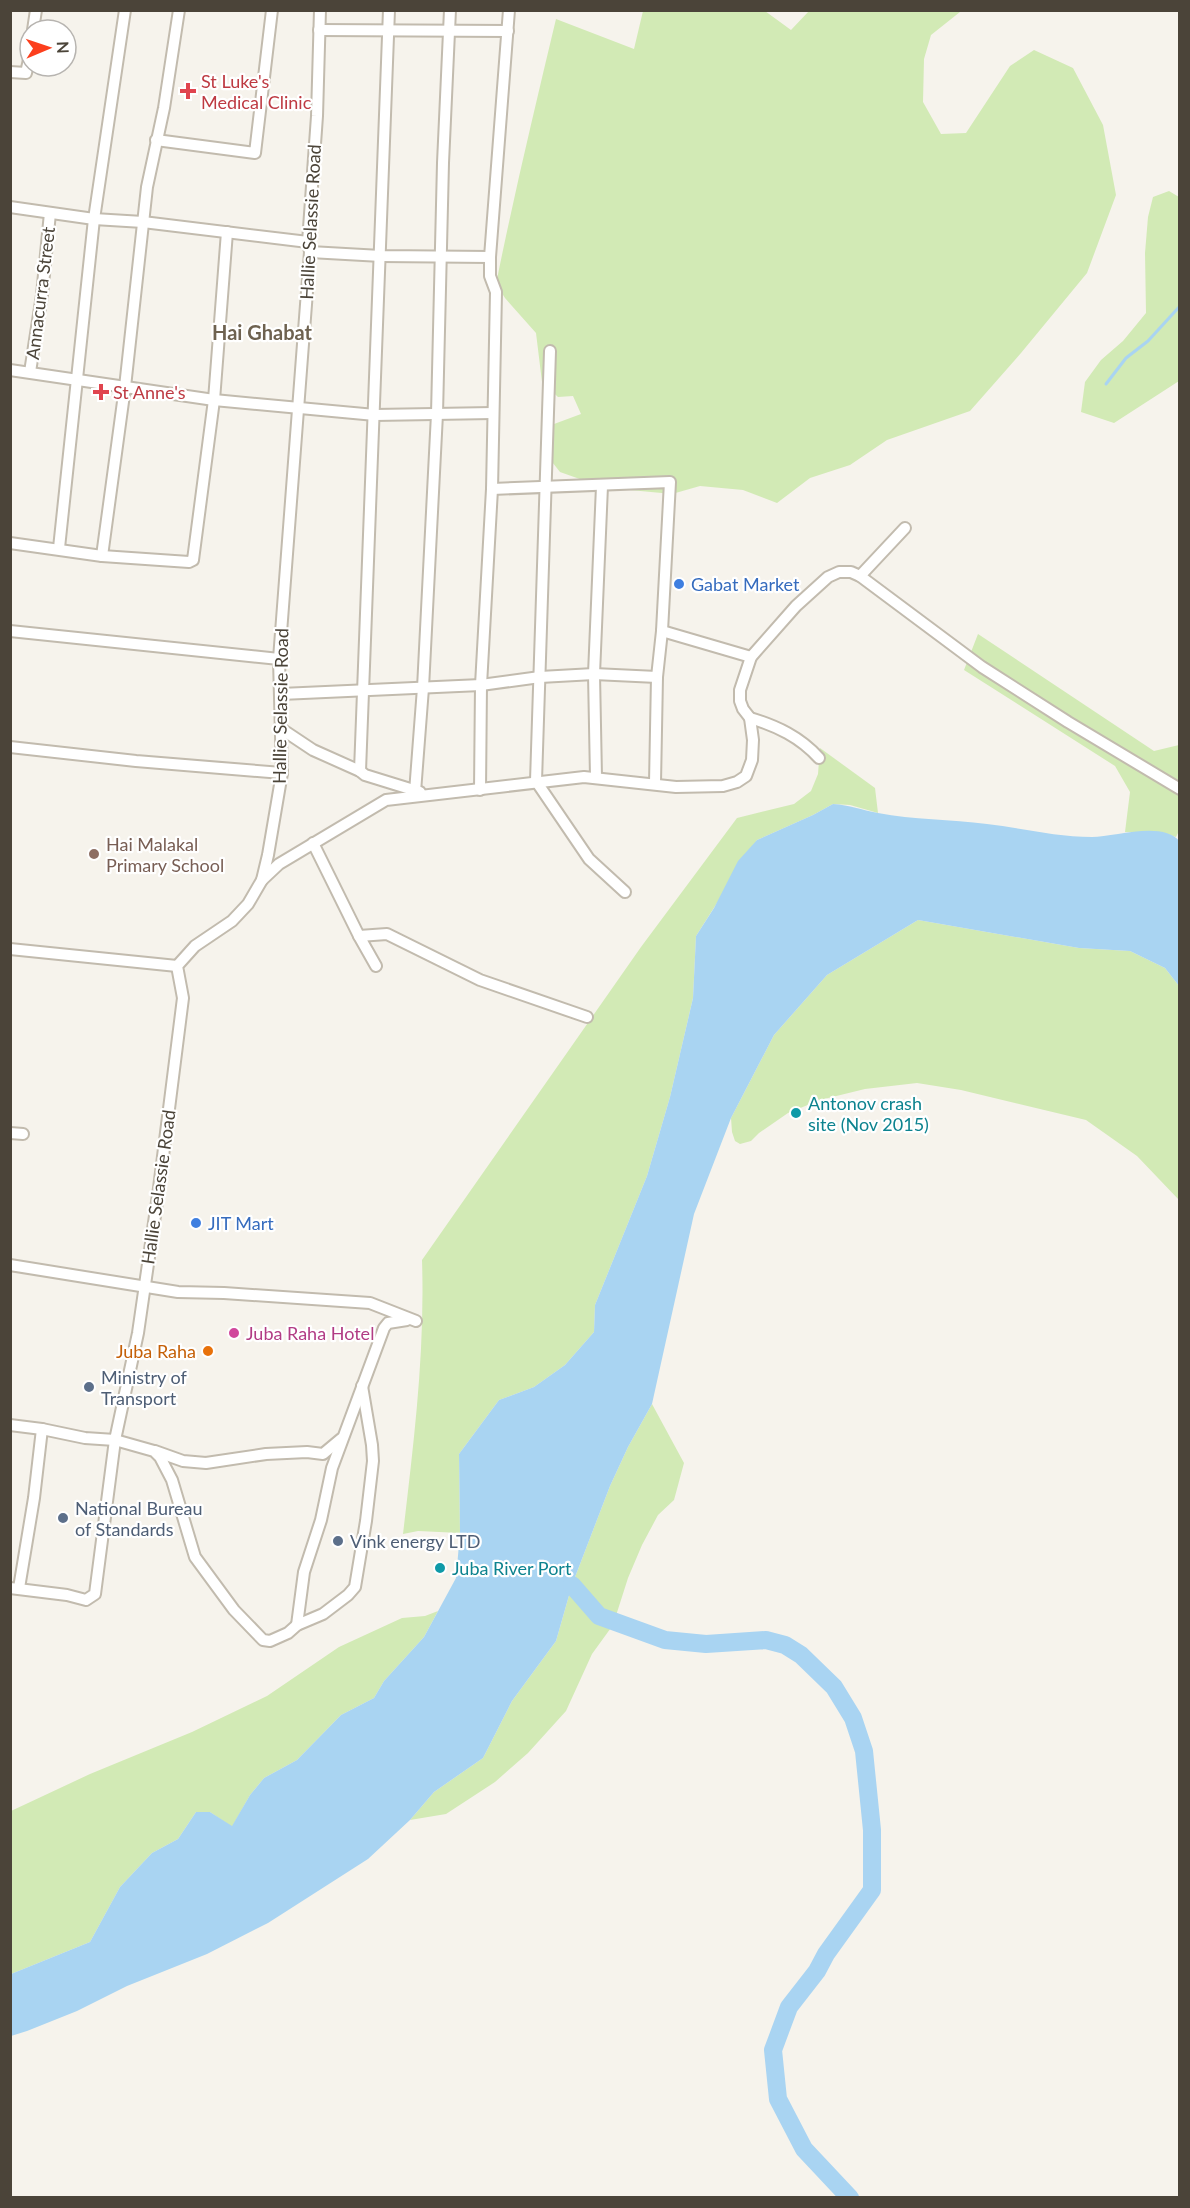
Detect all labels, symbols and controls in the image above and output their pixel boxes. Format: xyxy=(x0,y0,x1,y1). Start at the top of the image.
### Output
north arrow xyxy=(18,18,78,78)
text: N xyxy=(54,41,73,54)
place label: St Luke's Medical Clinic xyxy=(201,70,312,113)
marker: St Luke's Medical Clinic xyxy=(179,82,197,100)
street label: Hallie Selassie Road xyxy=(295,144,325,300)
street label: Annacurra Street xyxy=(21,225,59,361)
district label: Hai Ghabat xyxy=(212,320,313,344)
place label: St Anne's xyxy=(113,381,186,403)
marker: St Anne's xyxy=(94,385,108,399)
place label: Gabat Market xyxy=(691,573,800,595)
marker: Gabat Market xyxy=(672,577,686,591)
street label: Hallie Selassie Road xyxy=(268,628,292,784)
place label: Hai Malakal Primary School xyxy=(106,833,224,876)
marker: Hai Malakal Primary School xyxy=(87,847,101,861)
place label: Antonov crash site (Nov 2015) xyxy=(808,1092,929,1135)
marker: Antonov crash site (Nov 2015) xyxy=(789,1106,803,1120)
street label: Hallie Selassie Road xyxy=(136,1108,180,1266)
place label: JIT Mart xyxy=(208,1212,274,1234)
marker: JIT Mart xyxy=(189,1216,203,1230)
place label: Juba Raha Hotel xyxy=(246,1322,374,1344)
marker: Juba Raha Hotel xyxy=(227,1326,241,1340)
place label: Juba Raha xyxy=(116,1340,196,1362)
marker: Juba Raha xyxy=(201,1344,215,1358)
place label: Ministry of Transport xyxy=(101,1366,188,1409)
marker: Ministry of Transport xyxy=(82,1380,96,1394)
place label: National Bureau of Standards xyxy=(75,1497,203,1540)
marker: National Bureau of Standards xyxy=(56,1511,70,1525)
place label: Vink energy LTD xyxy=(350,1530,480,1552)
marker: Vink energy LTD xyxy=(331,1534,345,1548)
place label: Juba River Port xyxy=(452,1557,572,1579)
marker: Juba River Port xyxy=(433,1561,447,1575)

